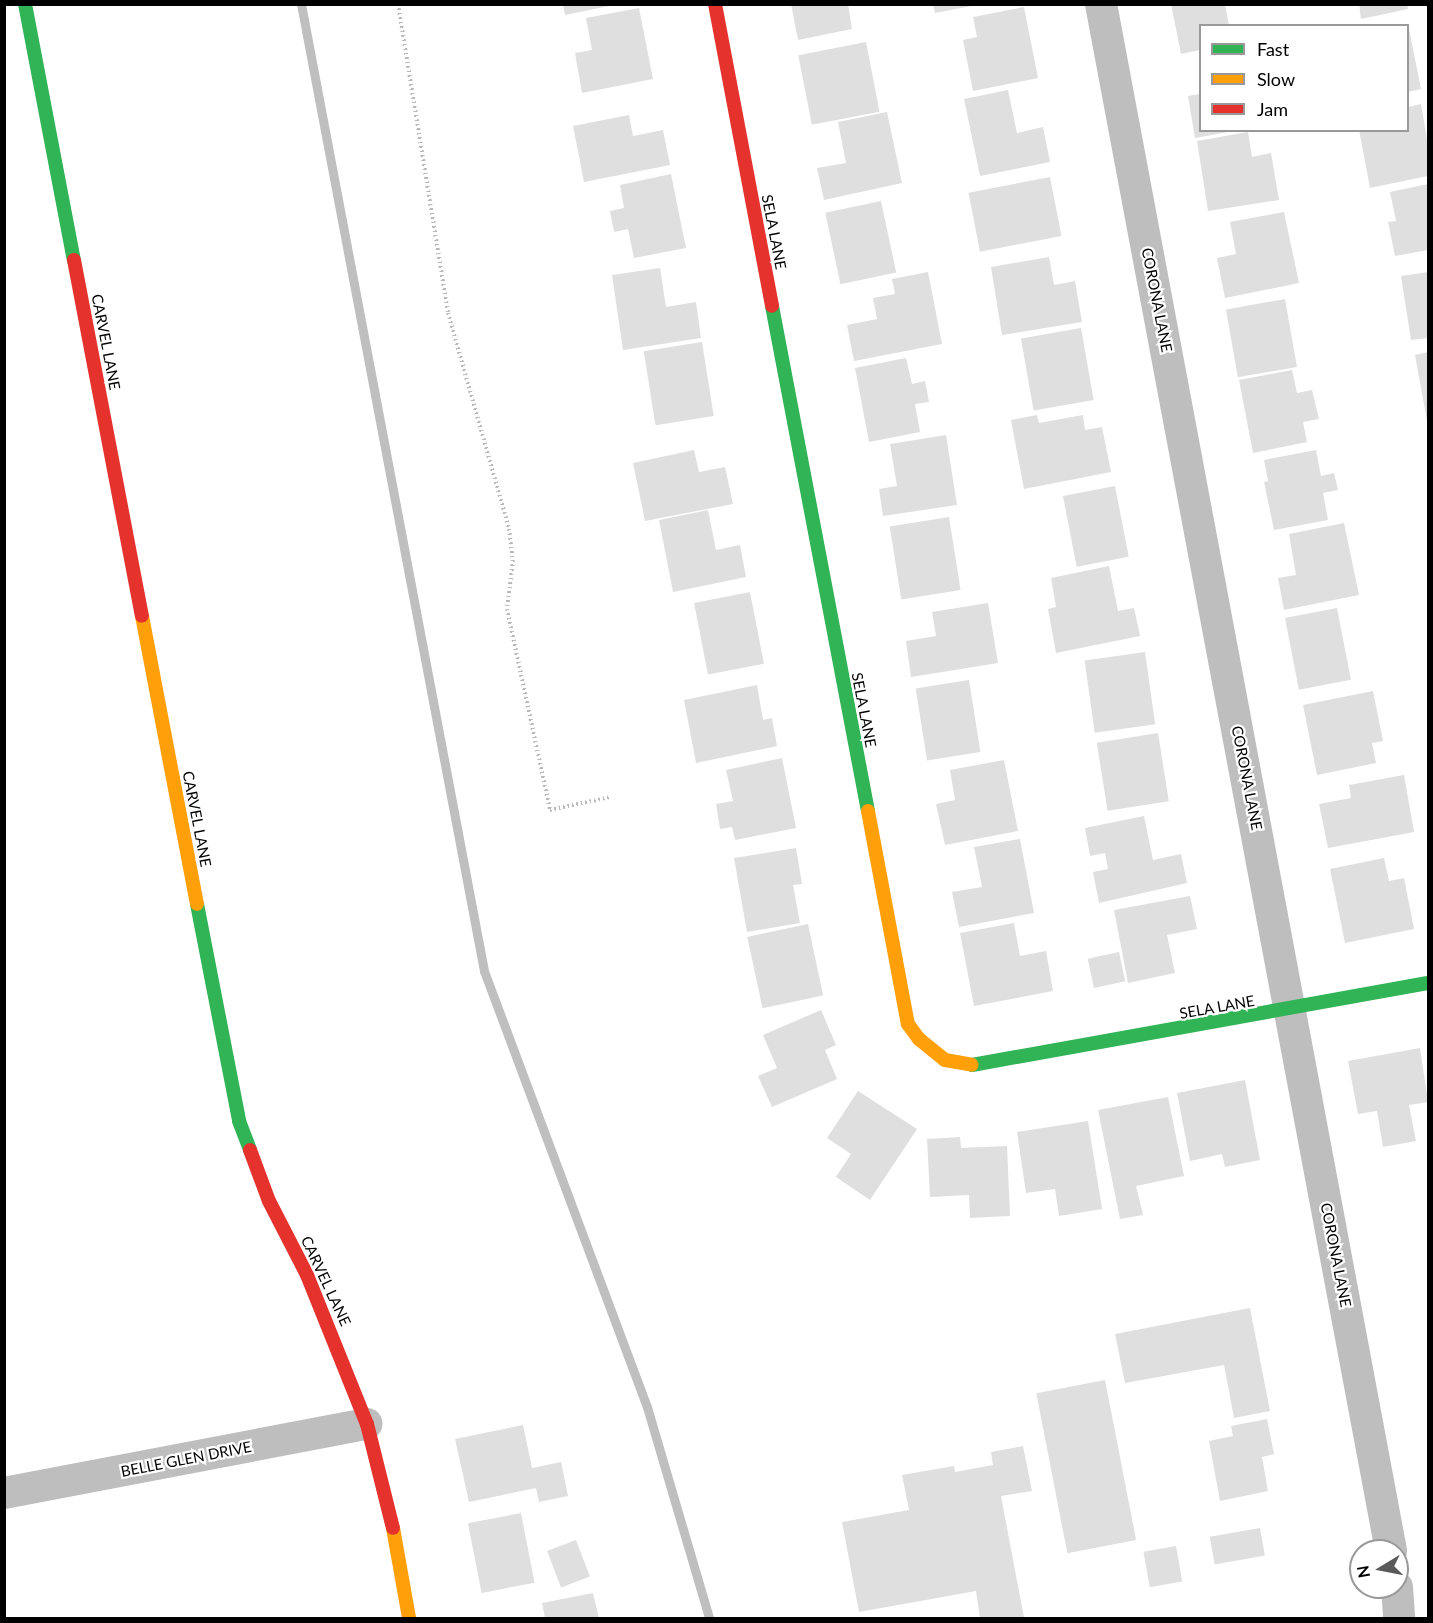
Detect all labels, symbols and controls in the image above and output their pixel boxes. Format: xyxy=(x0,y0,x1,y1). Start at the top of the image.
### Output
legend xyxy=(1199,24,1409,132)
text: Fast xyxy=(1257,38,1289,60)
text: Slow xyxy=(1257,68,1295,90)
text: Jam xyxy=(1257,98,1288,120)
street label: SELA LANE xyxy=(758,193,790,271)
street label: CORONA LANE xyxy=(1138,246,1176,354)
street label: CARVEL LANE xyxy=(88,292,124,392)
street label: SELA LANE xyxy=(848,671,880,749)
street label: CORONA LANE xyxy=(1228,724,1266,832)
street label: CARVEL LANE xyxy=(179,769,215,869)
street label: SELA LANE xyxy=(1178,991,1256,1023)
street label: CORONA LANE xyxy=(1317,1201,1355,1309)
street label: CARVEL LANE xyxy=(297,1233,355,1329)
street label: BELLE GLEN DRIVE xyxy=(119,1438,253,1480)
north arrow xyxy=(1349,1539,1409,1599)
text: N xyxy=(1352,1564,1373,1580)

